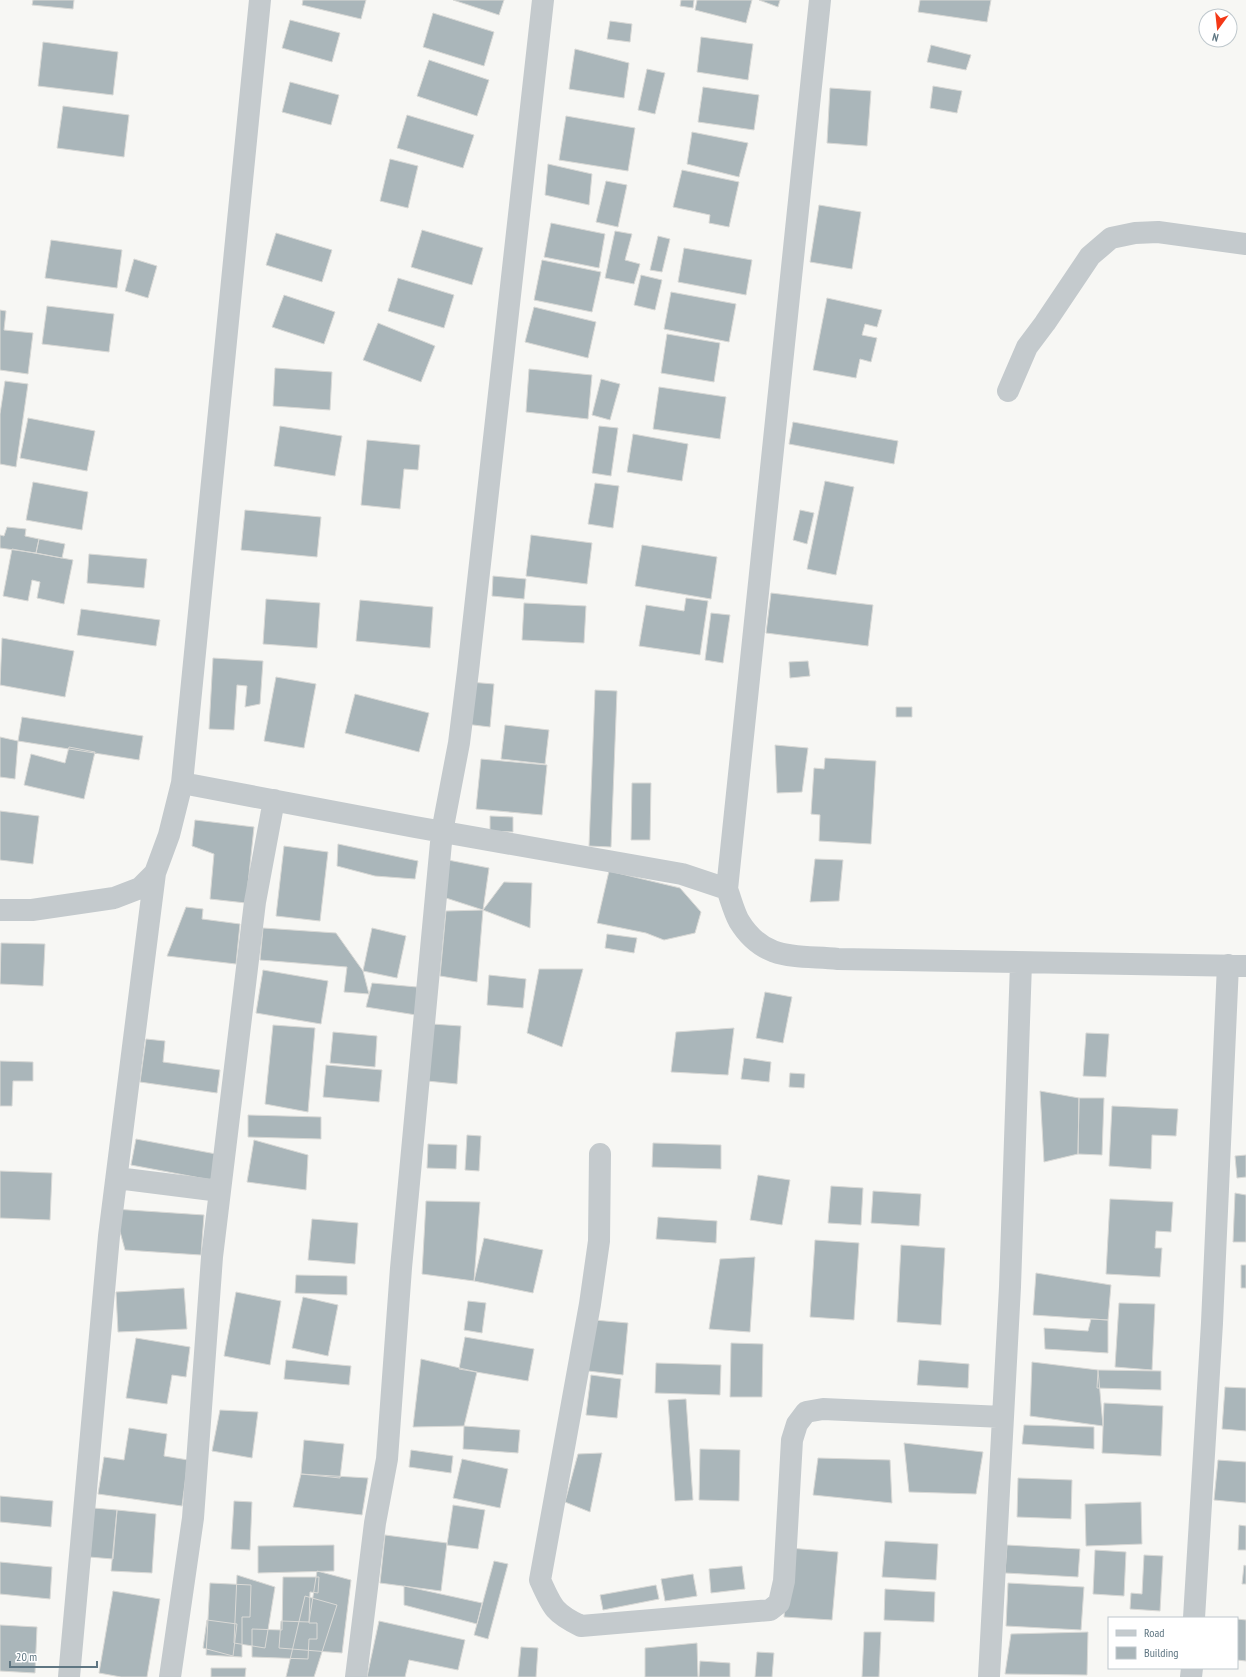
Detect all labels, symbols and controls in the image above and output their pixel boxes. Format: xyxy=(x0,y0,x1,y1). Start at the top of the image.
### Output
north arrow xyxy=(1198,8,1238,48)
text: N xyxy=(1211,30,1220,45)
legend xyxy=(1108,1617,1238,1669)
text: Road xyxy=(1144,1625,1164,1640)
scale bar xyxy=(10,1643,97,1669)
text: Building xyxy=(1144,1645,1179,1660)
text: 20 m xyxy=(16,1649,37,1664)

